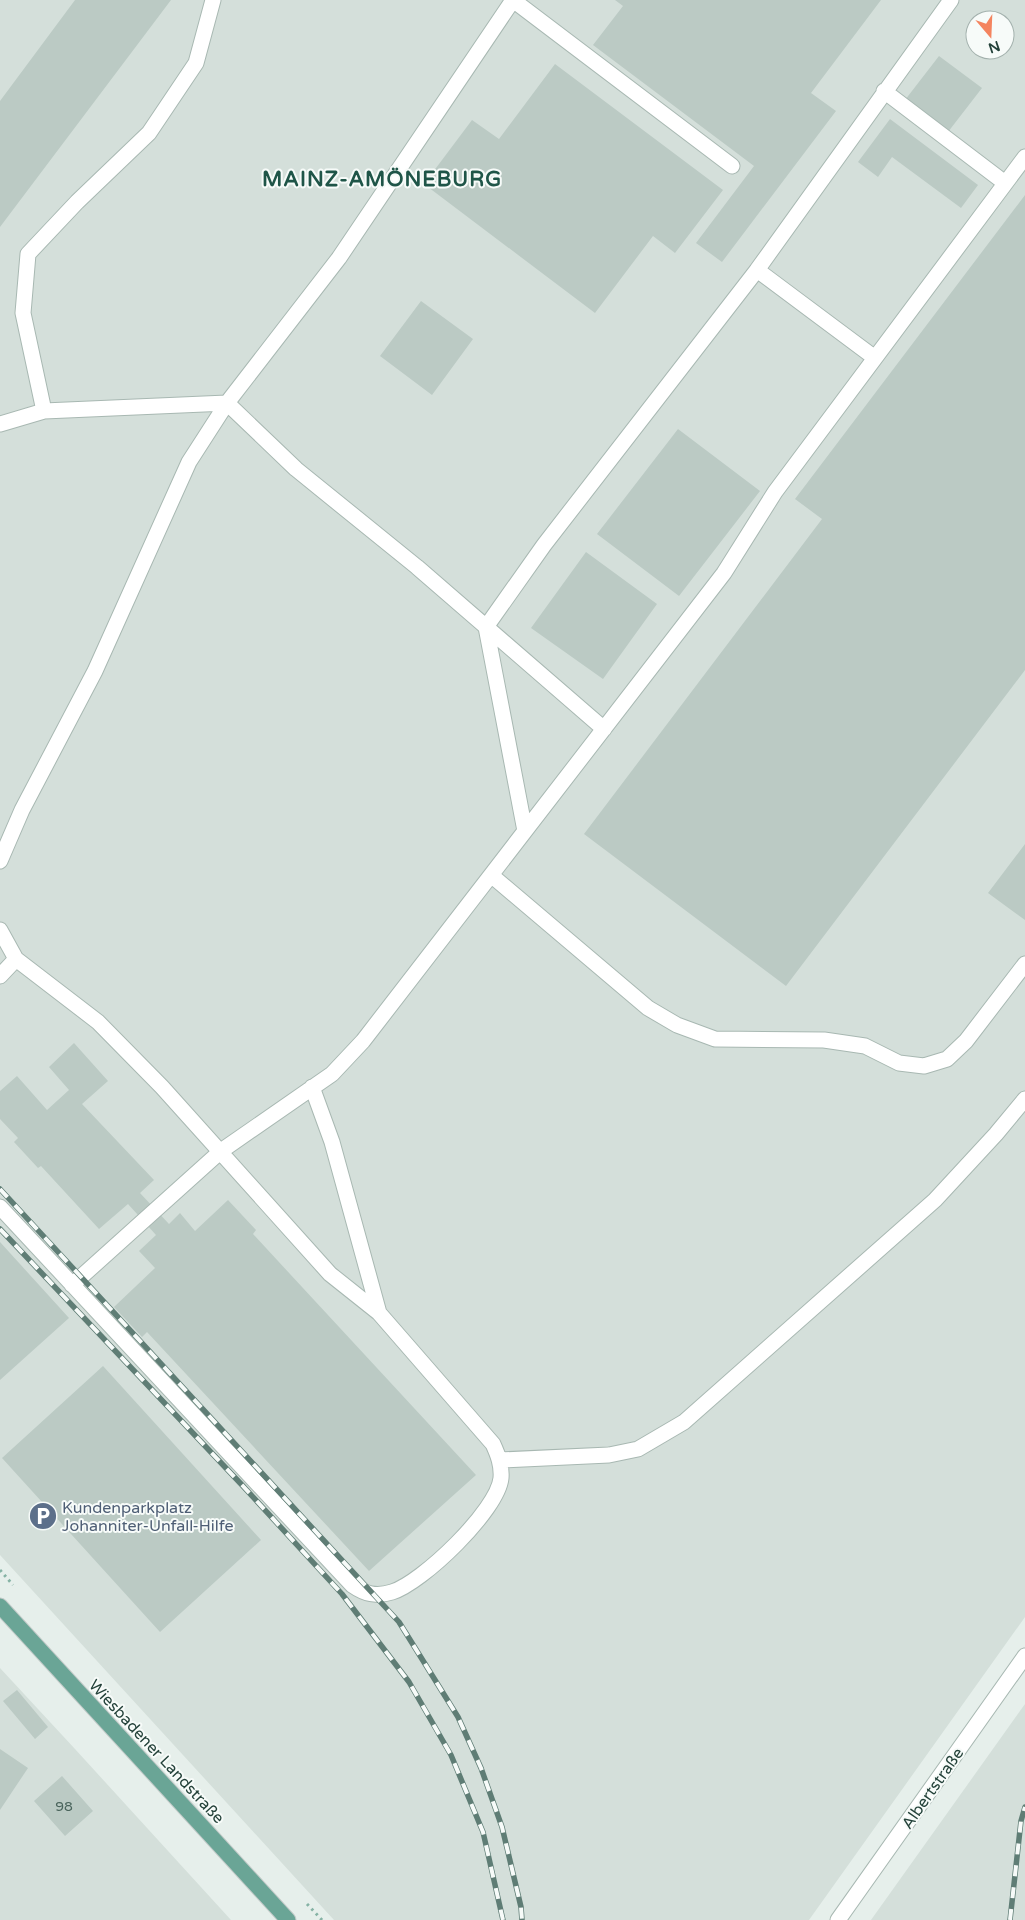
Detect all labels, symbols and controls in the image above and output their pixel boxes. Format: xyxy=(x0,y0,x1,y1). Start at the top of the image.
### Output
north arrow xyxy=(965,10,1015,60)
text: N xyxy=(986,37,1002,57)
district label: MAINZ-AMÖNEBURG xyxy=(262,167,502,192)
place label: Kundenparkplatz Johanniter-Unfall-Hilfe xyxy=(62,1498,233,1536)
parking icon: Kundenparkplatz Johanniter-Unfall-Hilfe xyxy=(28,1501,58,1531)
street label: Wiesbadener Landstraße xyxy=(84,1675,228,1828)
street label: Albertstraße xyxy=(897,1744,968,1833)
house number: 98 xyxy=(55,1798,73,1815)

